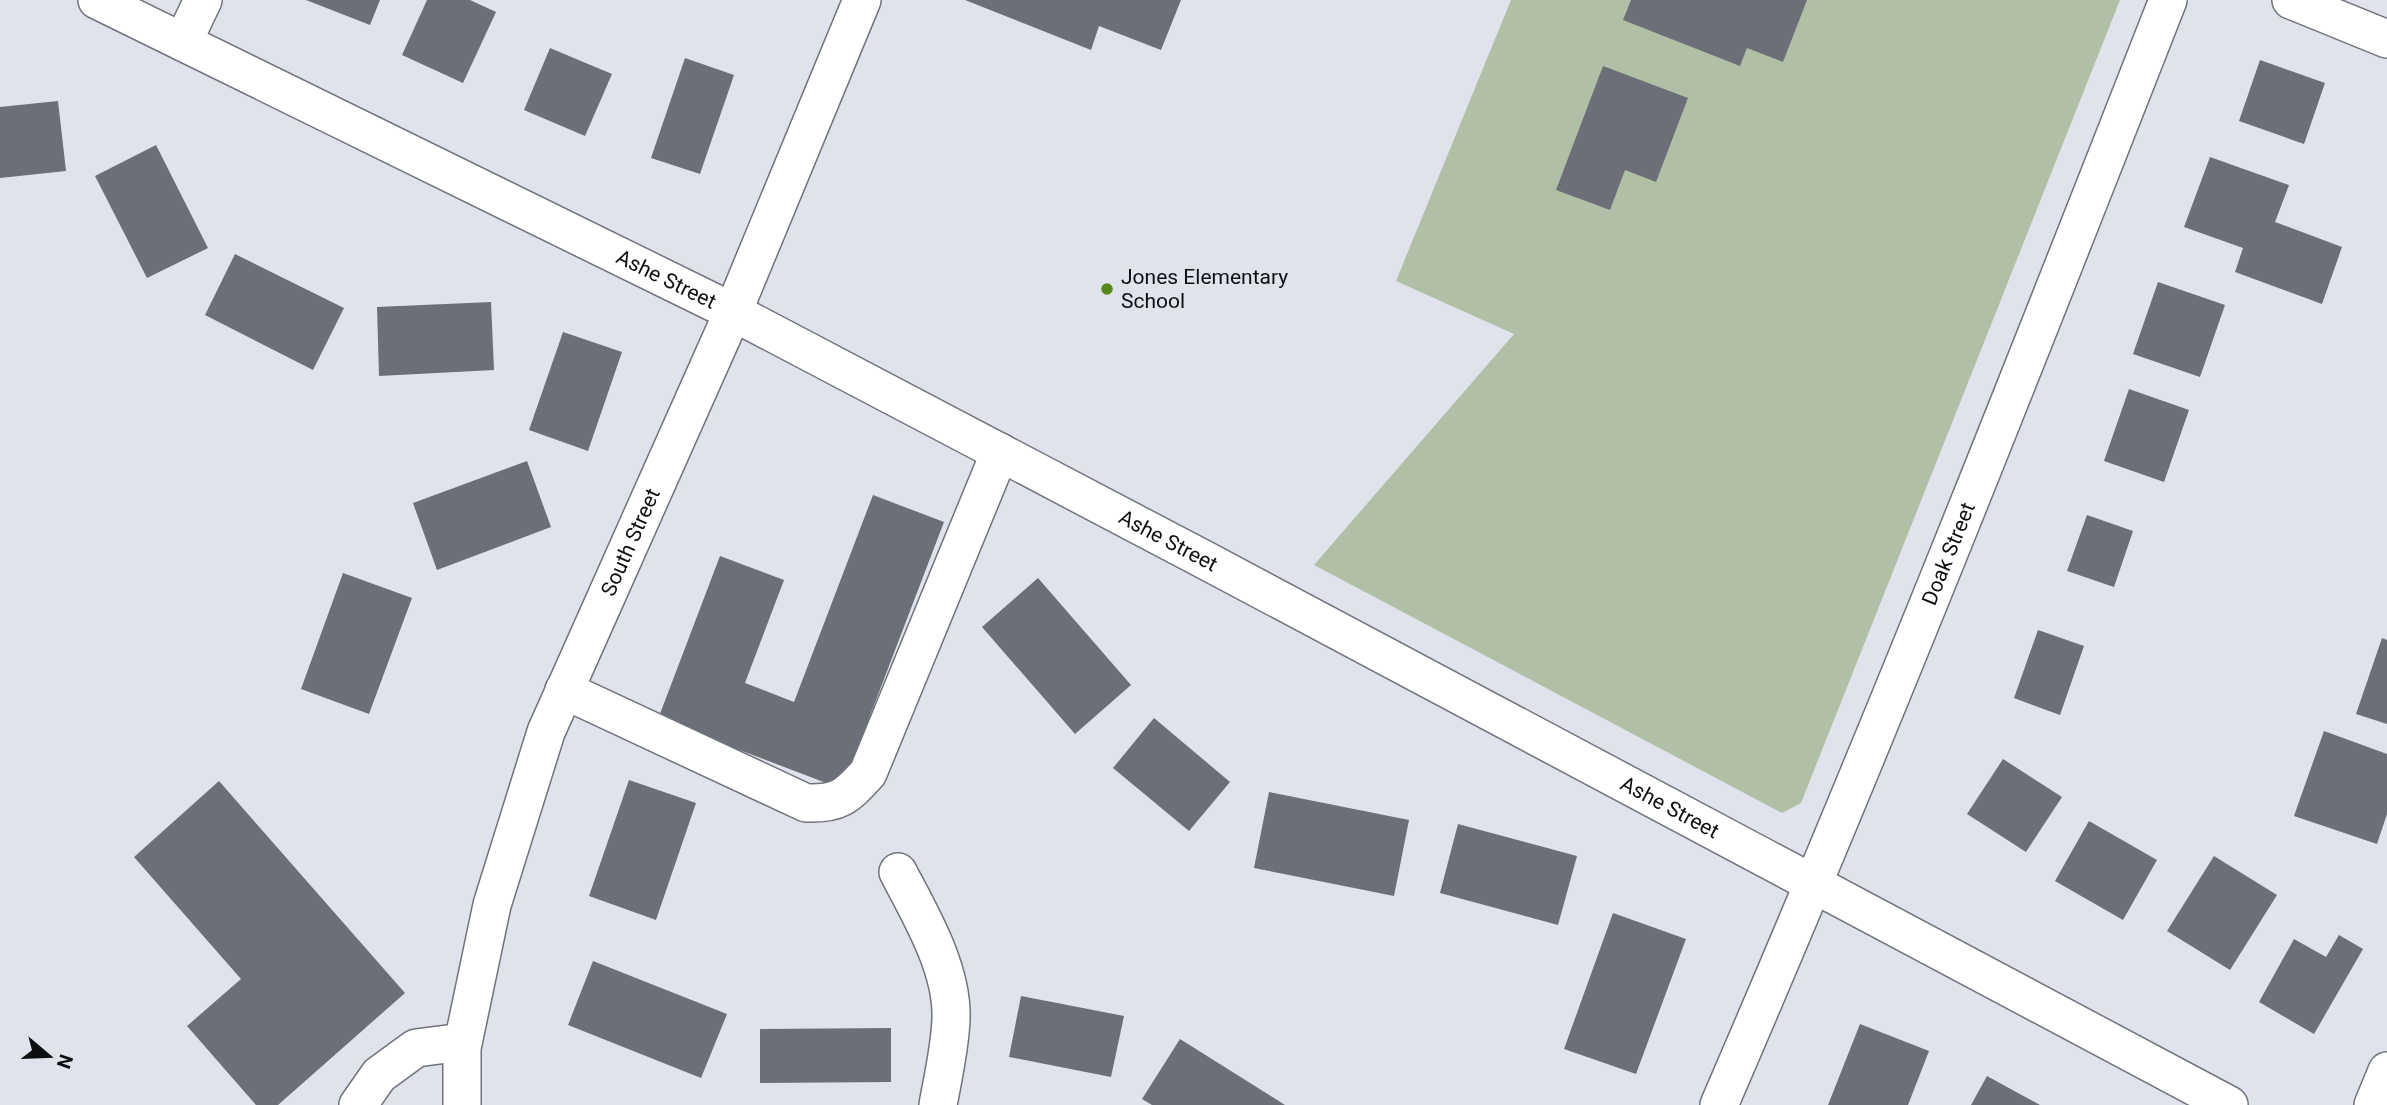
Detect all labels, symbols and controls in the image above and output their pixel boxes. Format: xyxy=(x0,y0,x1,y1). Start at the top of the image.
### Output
street label: Ashe Street xyxy=(612,245,720,314)
place label: Jones Elementary School xyxy=(1121,265,1288,313)
marker: Jones Elementary School xyxy=(1099,281,1115,297)
street label: South Street xyxy=(596,485,665,600)
street label: Doak Street xyxy=(1917,499,1980,609)
street label: Ashe Street xyxy=(1115,505,1222,577)
street label: Ashe Street xyxy=(1616,771,1723,843)
north arrow xyxy=(14,1021,84,1091)
text: N xyxy=(52,1051,78,1071)

